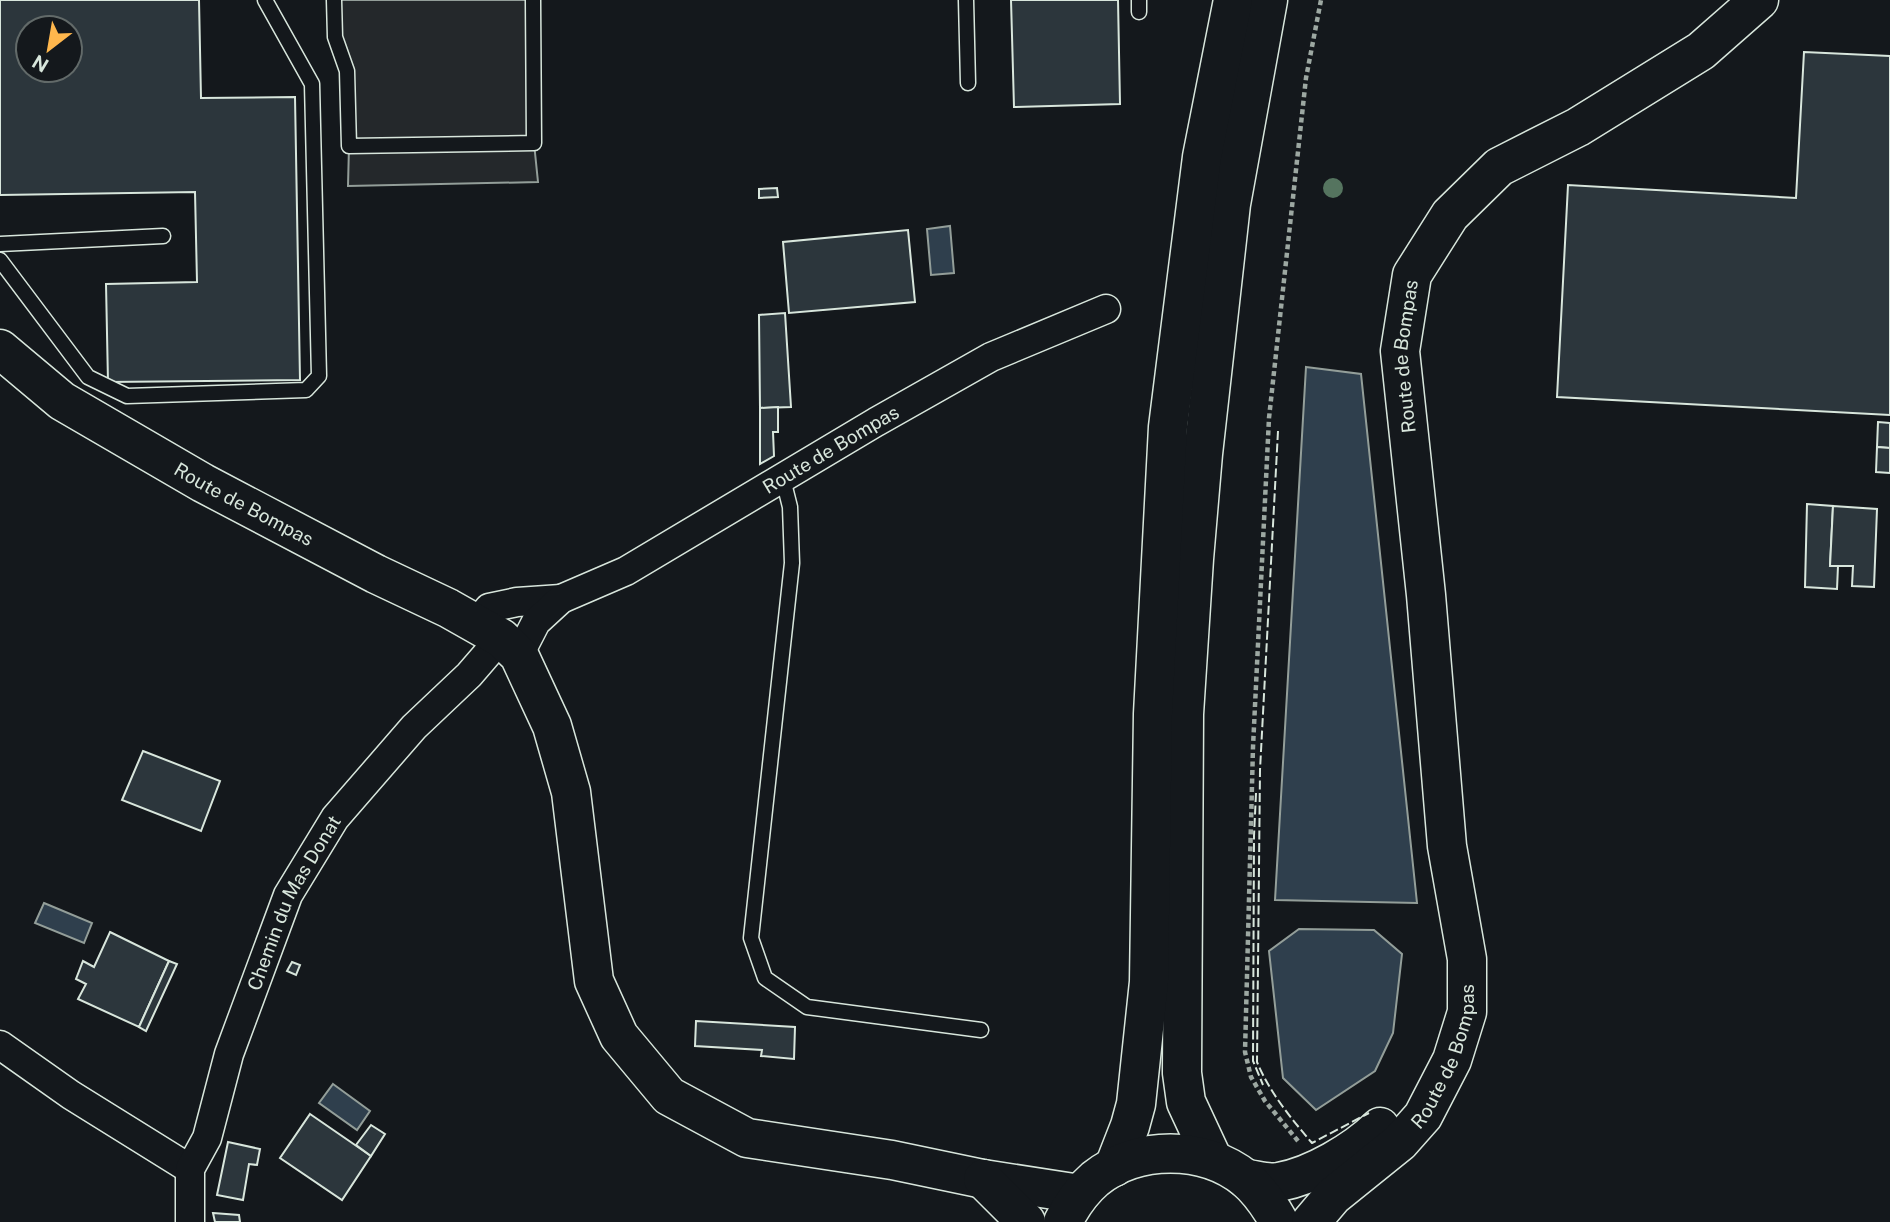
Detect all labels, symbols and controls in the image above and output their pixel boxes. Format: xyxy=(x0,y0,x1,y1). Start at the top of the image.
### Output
north arrow xyxy=(14,14,84,84)
text: N xyxy=(28,50,52,77)
street label: Route de Bompas xyxy=(1389,278,1422,434)
street label: Route de Bompas xyxy=(759,400,903,498)
street label: Route de Bompas xyxy=(171,458,317,550)
street label: Chemin du Mas Donat xyxy=(243,811,345,993)
street label: Route de Bompas xyxy=(1406,984,1478,1133)

